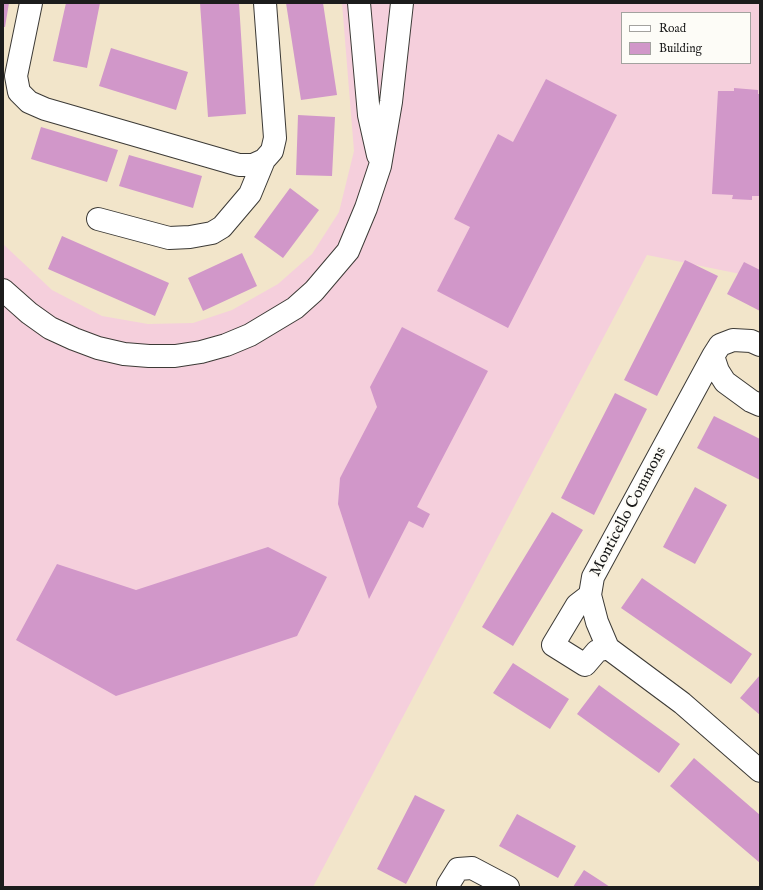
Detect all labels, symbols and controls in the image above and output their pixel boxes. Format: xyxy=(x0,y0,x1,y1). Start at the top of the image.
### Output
legend xyxy=(621,12,751,64)
text: Road xyxy=(659,21,686,36)
text: Building xyxy=(659,41,702,56)
street label: Monticello Commons xyxy=(587,444,671,580)

